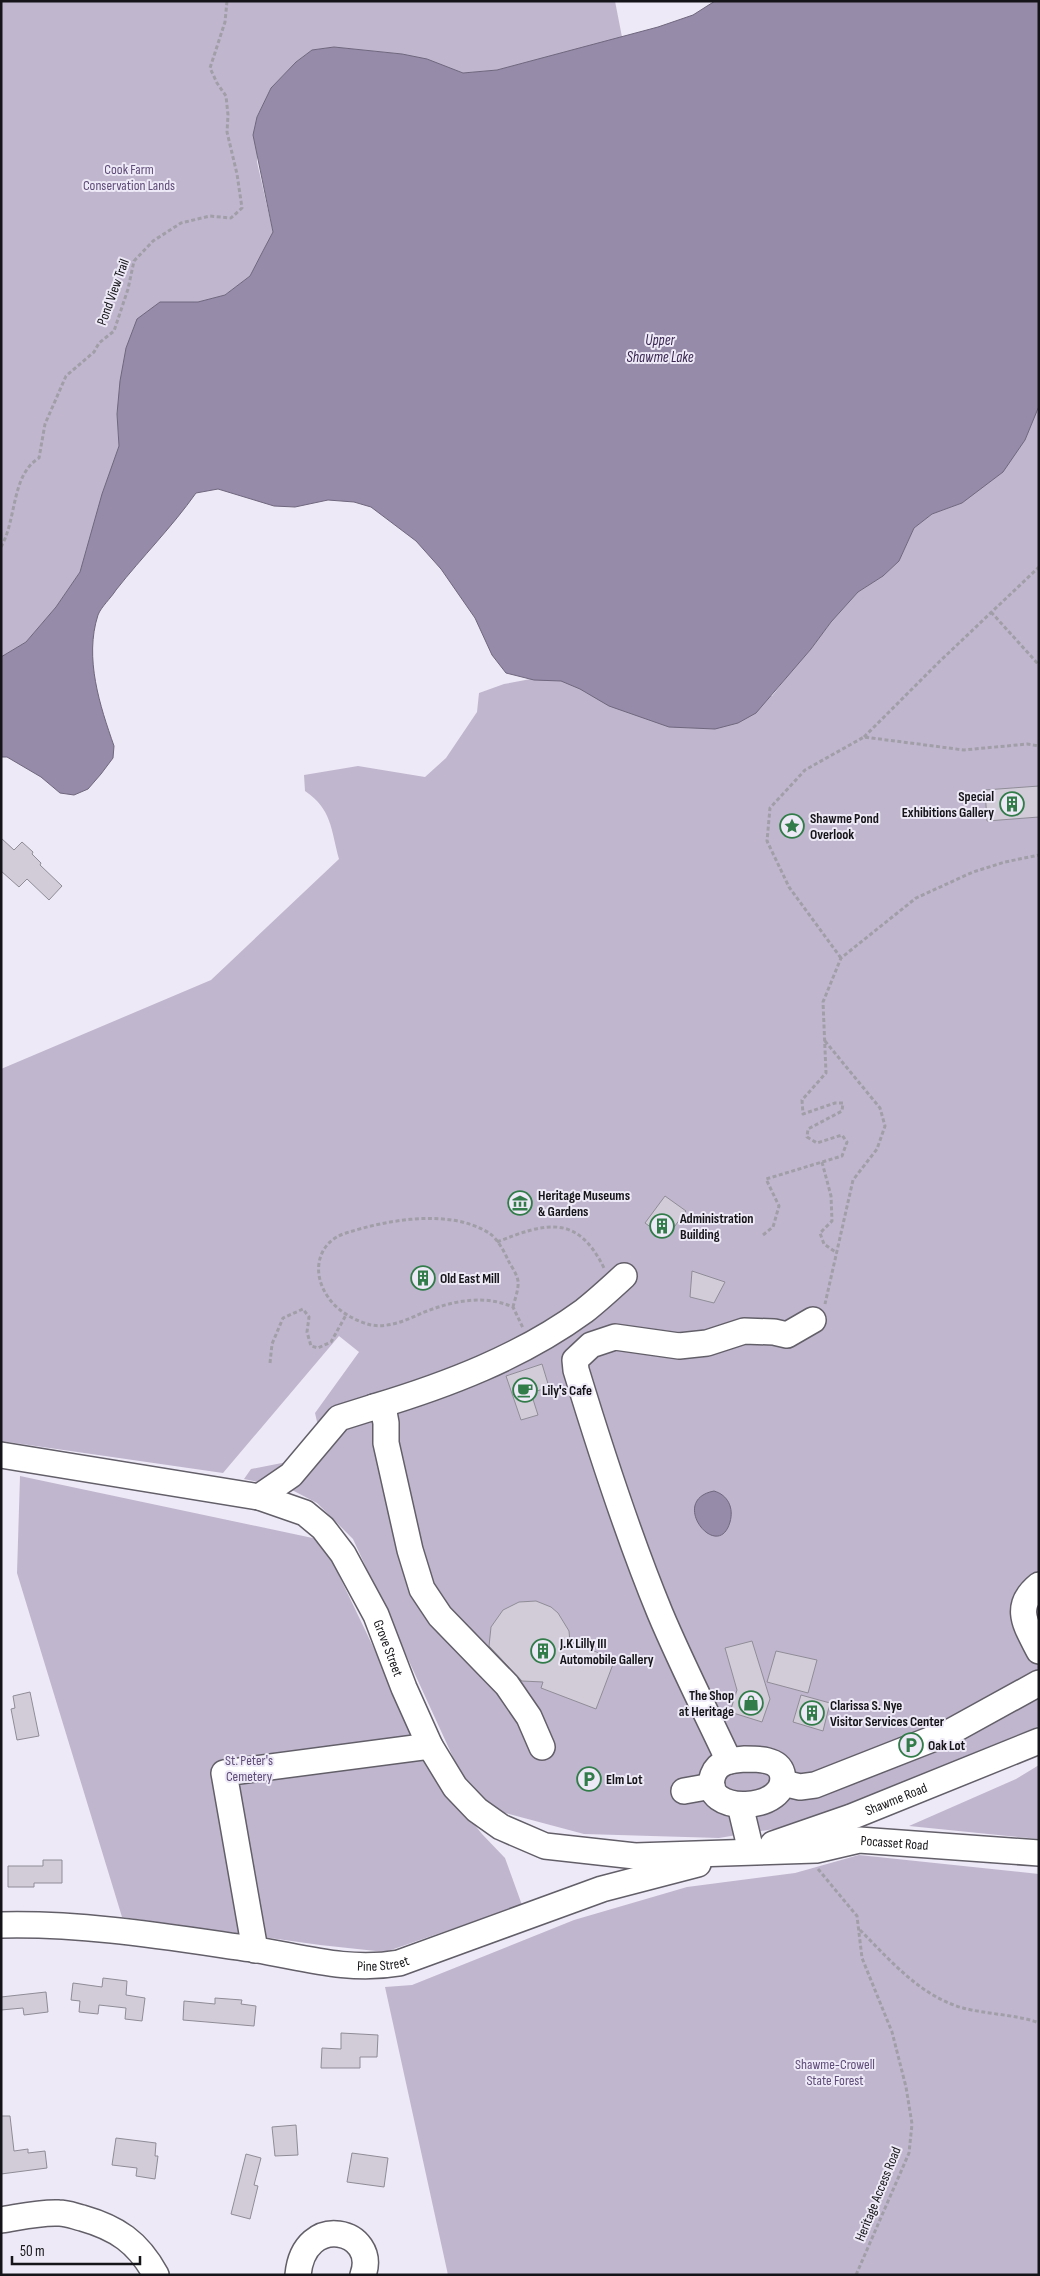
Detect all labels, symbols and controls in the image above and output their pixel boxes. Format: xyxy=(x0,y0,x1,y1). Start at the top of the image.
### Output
park label: Cook Farm Conservation Lands xyxy=(83,161,175,194)
street label: Pond View Trail xyxy=(93,256,133,328)
water label: Upper Shawme Lake xyxy=(626,331,694,367)
place label: Special Exhibitions Gallery xyxy=(902,788,994,821)
building icon: Special Exhibitions Gallery xyxy=(999,791,1025,817)
place label: Shawme Pond Overlook xyxy=(810,810,879,843)
place icon: Shawme Pond Overlook xyxy=(779,813,805,839)
place label: Heritage Museums & Gardens xyxy=(538,1187,630,1220)
museum icon: Heritage Museums & Gardens xyxy=(507,1190,533,1216)
place label: Administration Building xyxy=(679,1210,754,1243)
building icon: Administration Building xyxy=(649,1213,675,1239)
building icon: Old East Mill xyxy=(410,1265,436,1291)
place label: Old East Mill xyxy=(440,1270,500,1287)
cafe icon: Lily's Cafe xyxy=(512,1377,538,1403)
place label: Lily's Cafe xyxy=(542,1382,592,1399)
street label: Grove Street xyxy=(370,1617,407,1679)
place label: J.K Lilly III Automobile Gallery xyxy=(559,1635,654,1668)
building icon: J.K Lilly III Automobile Gallery xyxy=(530,1638,556,1664)
place label: The Shop at Heritage xyxy=(679,1687,734,1720)
shop icon: The Shop at Heritage xyxy=(738,1690,764,1716)
place label: Clarissa S. Nye Visitor Services Center xyxy=(830,1697,945,1730)
building icon: Clarissa S. Nye Visitor Services Center xyxy=(799,1700,825,1726)
parking icon: Oak Lot xyxy=(898,1732,924,1758)
place label: Oak Lot xyxy=(928,1737,966,1754)
park label: St. Peter's Cemetery xyxy=(225,1752,273,1785)
parking icon: Elm Lot xyxy=(576,1766,602,1792)
place label: Elm Lot xyxy=(606,1771,643,1788)
street label: Shawme Road xyxy=(862,1779,930,1819)
street label: Pocasset Road xyxy=(860,1832,929,1853)
street label: Pine Street xyxy=(357,1952,411,1974)
park label: Shawme-Crowell State Forest xyxy=(795,2056,875,2089)
street label: Heritage Access Road xyxy=(851,2144,905,2244)
scale bar xyxy=(12,2234,140,2266)
text: 50 m xyxy=(20,2242,45,2261)

